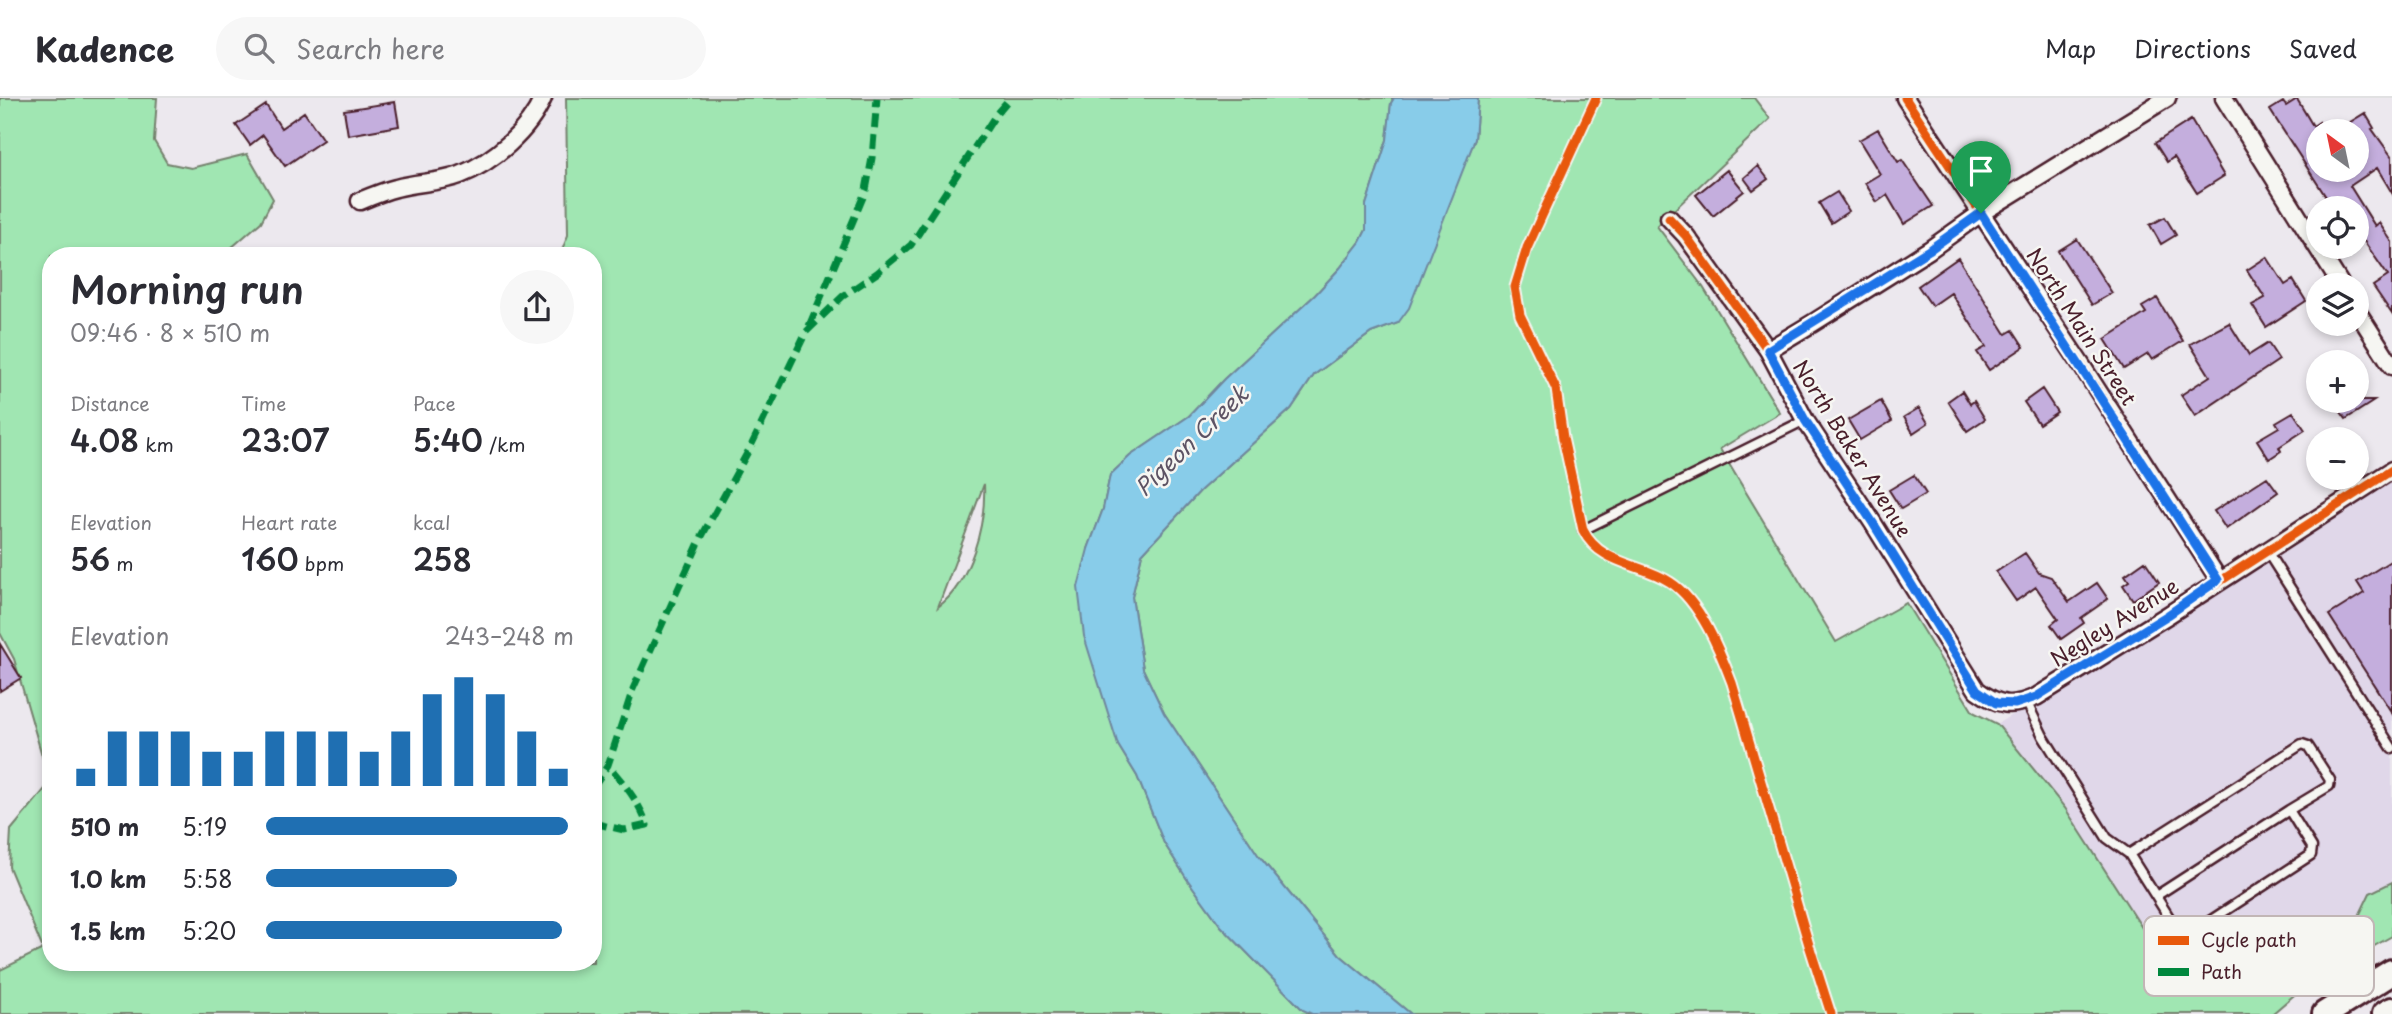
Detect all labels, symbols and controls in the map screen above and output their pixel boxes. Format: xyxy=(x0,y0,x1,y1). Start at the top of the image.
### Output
search box xyxy=(216,17,706,80)
text: Kadence xyxy=(35,23,174,73)
icon: search xyxy=(240,29,278,67)
text: Search here xyxy=(296,29,445,68)
text: Map xyxy=(2045,30,2096,66)
text: Directions xyxy=(2134,30,2251,66)
text: Saved xyxy=(2289,30,2357,66)
north arrow xyxy=(2306,119,2370,182)
map controls xyxy=(2306,119,2369,490)
pin xyxy=(1951,141,2011,213)
icon: arrive xyxy=(1962,152,2000,190)
button: locate xyxy=(2306,196,2369,259)
street label: North Main Street xyxy=(2020,241,2146,411)
text: Morning run xyxy=(70,260,304,317)
button: share xyxy=(500,270,574,344)
button: layers xyxy=(2306,273,2369,336)
text: 09:46 · 8 × 510 m xyxy=(70,315,270,350)
button: + xyxy=(2306,350,2369,413)
street label: North Baker Avenue xyxy=(1786,353,1921,543)
water label: Pigeon Creek xyxy=(1126,376,1257,503)
text: Distance xyxy=(70,389,150,417)
text: Time xyxy=(241,389,286,417)
text: Pace xyxy=(413,389,456,417)
text: 4.08 xyxy=(70,417,139,462)
text: 23:07 xyxy=(241,417,330,462)
text: 5:40 xyxy=(413,417,483,462)
button: − xyxy=(2306,427,2369,490)
text: km xyxy=(139,430,174,458)
text: /km xyxy=(483,430,526,458)
text: Elevation xyxy=(70,508,152,536)
text: Heart rate xyxy=(241,508,337,536)
text: kcal xyxy=(413,508,451,536)
text: 56 xyxy=(70,536,110,581)
text: 160 xyxy=(241,536,299,581)
text: 258 xyxy=(413,536,472,581)
text: m xyxy=(110,549,134,577)
text: bpm xyxy=(299,549,344,577)
street label: Negley Avenue xyxy=(2044,569,2184,674)
text: Elevation xyxy=(70,618,169,653)
text: 243–248 m xyxy=(445,618,574,653)
text: 510 m xyxy=(70,809,139,844)
text: 5:19 xyxy=(182,809,227,844)
text: 1.0 km xyxy=(70,861,147,896)
text: 5:58 xyxy=(182,861,233,896)
text: 1.5 km xyxy=(70,913,146,948)
text: 5:20 xyxy=(182,913,236,948)
legend xyxy=(2144,916,2374,996)
text: Cycle path xyxy=(2201,925,2297,953)
text: Path xyxy=(2201,957,2242,985)

